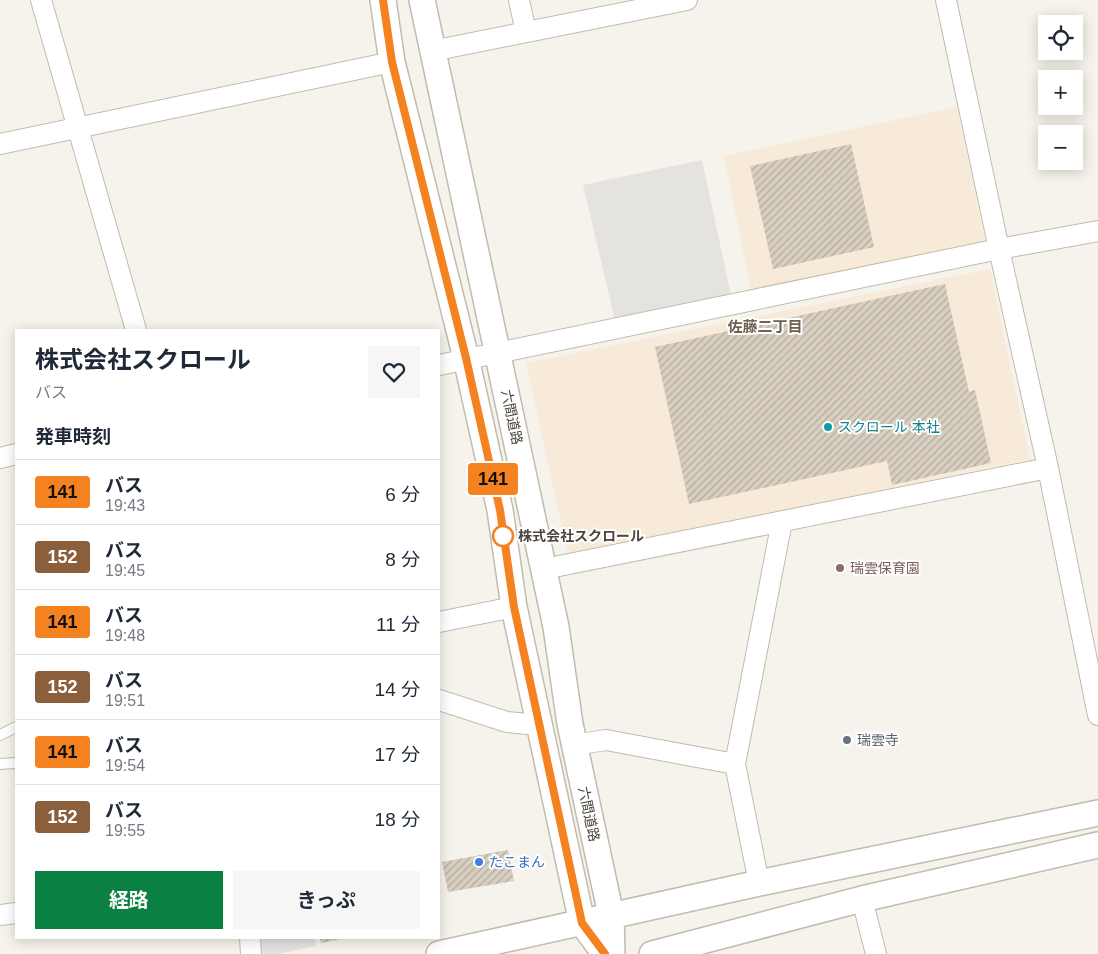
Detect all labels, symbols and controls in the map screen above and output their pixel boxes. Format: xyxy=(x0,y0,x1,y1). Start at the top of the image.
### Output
map controls xyxy=(1038,15,1083,170)
button: locate xyxy=(1038,15,1083,60)
button: + xyxy=(1038,70,1083,115)
button: − xyxy=(1038,125,1083,170)
district label: 佐藤二丁目 xyxy=(727,318,803,335)
text: 株式会社スクロール xyxy=(35,346,251,373)
button: heart xyxy=(368,346,420,398)
text: バス xyxy=(35,384,67,401)
street label: 六間道路 xyxy=(498,388,526,446)
place label: スクロール 本社 xyxy=(838,419,940,435)
marker: スクロール 本社 xyxy=(822,421,834,433)
text: 発車時刻 xyxy=(35,426,111,447)
line badge: 141 xyxy=(464,463,522,495)
text: 141 xyxy=(478,469,508,489)
text: バス xyxy=(105,475,143,496)
text: 141 xyxy=(47,482,78,502)
text: 6 分 xyxy=(385,484,420,505)
text: 19:43 xyxy=(105,497,145,514)
marker: 株式会社スクロール xyxy=(492,525,514,547)
place label: 株式会社スクロール xyxy=(518,528,644,544)
text: バス xyxy=(105,540,143,561)
text: 152 xyxy=(47,547,78,567)
text: 8 分 xyxy=(385,549,420,570)
place label: 瑞雲保育園 xyxy=(850,560,920,576)
text: 19:45 xyxy=(105,562,145,579)
marker: 瑞雲保育園 xyxy=(834,562,846,574)
text: バス xyxy=(105,605,143,626)
text: 141 xyxy=(47,612,78,632)
text: 11 分 xyxy=(376,614,420,635)
text: 19:48 xyxy=(105,627,145,644)
text: バス xyxy=(105,670,143,691)
text: 152 xyxy=(47,677,78,697)
text: 14 分 xyxy=(375,679,420,700)
text: 19:51 xyxy=(105,692,145,709)
place label: 瑞雲寺 xyxy=(857,732,899,748)
marker: 瑞雲寺 xyxy=(841,734,853,746)
text: バス xyxy=(105,735,143,756)
text: 141 xyxy=(47,742,78,762)
text: 17 分 xyxy=(375,744,420,765)
text: 19:54 xyxy=(105,757,145,774)
street label: 六間道路 xyxy=(575,785,603,843)
text: バス xyxy=(105,800,143,821)
text: 152 xyxy=(47,807,78,827)
text: 18 分 xyxy=(375,809,420,830)
text: 19:55 xyxy=(105,822,145,839)
place label: たこまん xyxy=(489,854,545,870)
marker: たこまん xyxy=(473,856,485,868)
button: 経路 xyxy=(35,871,223,929)
button: きっぷ xyxy=(233,871,420,929)

